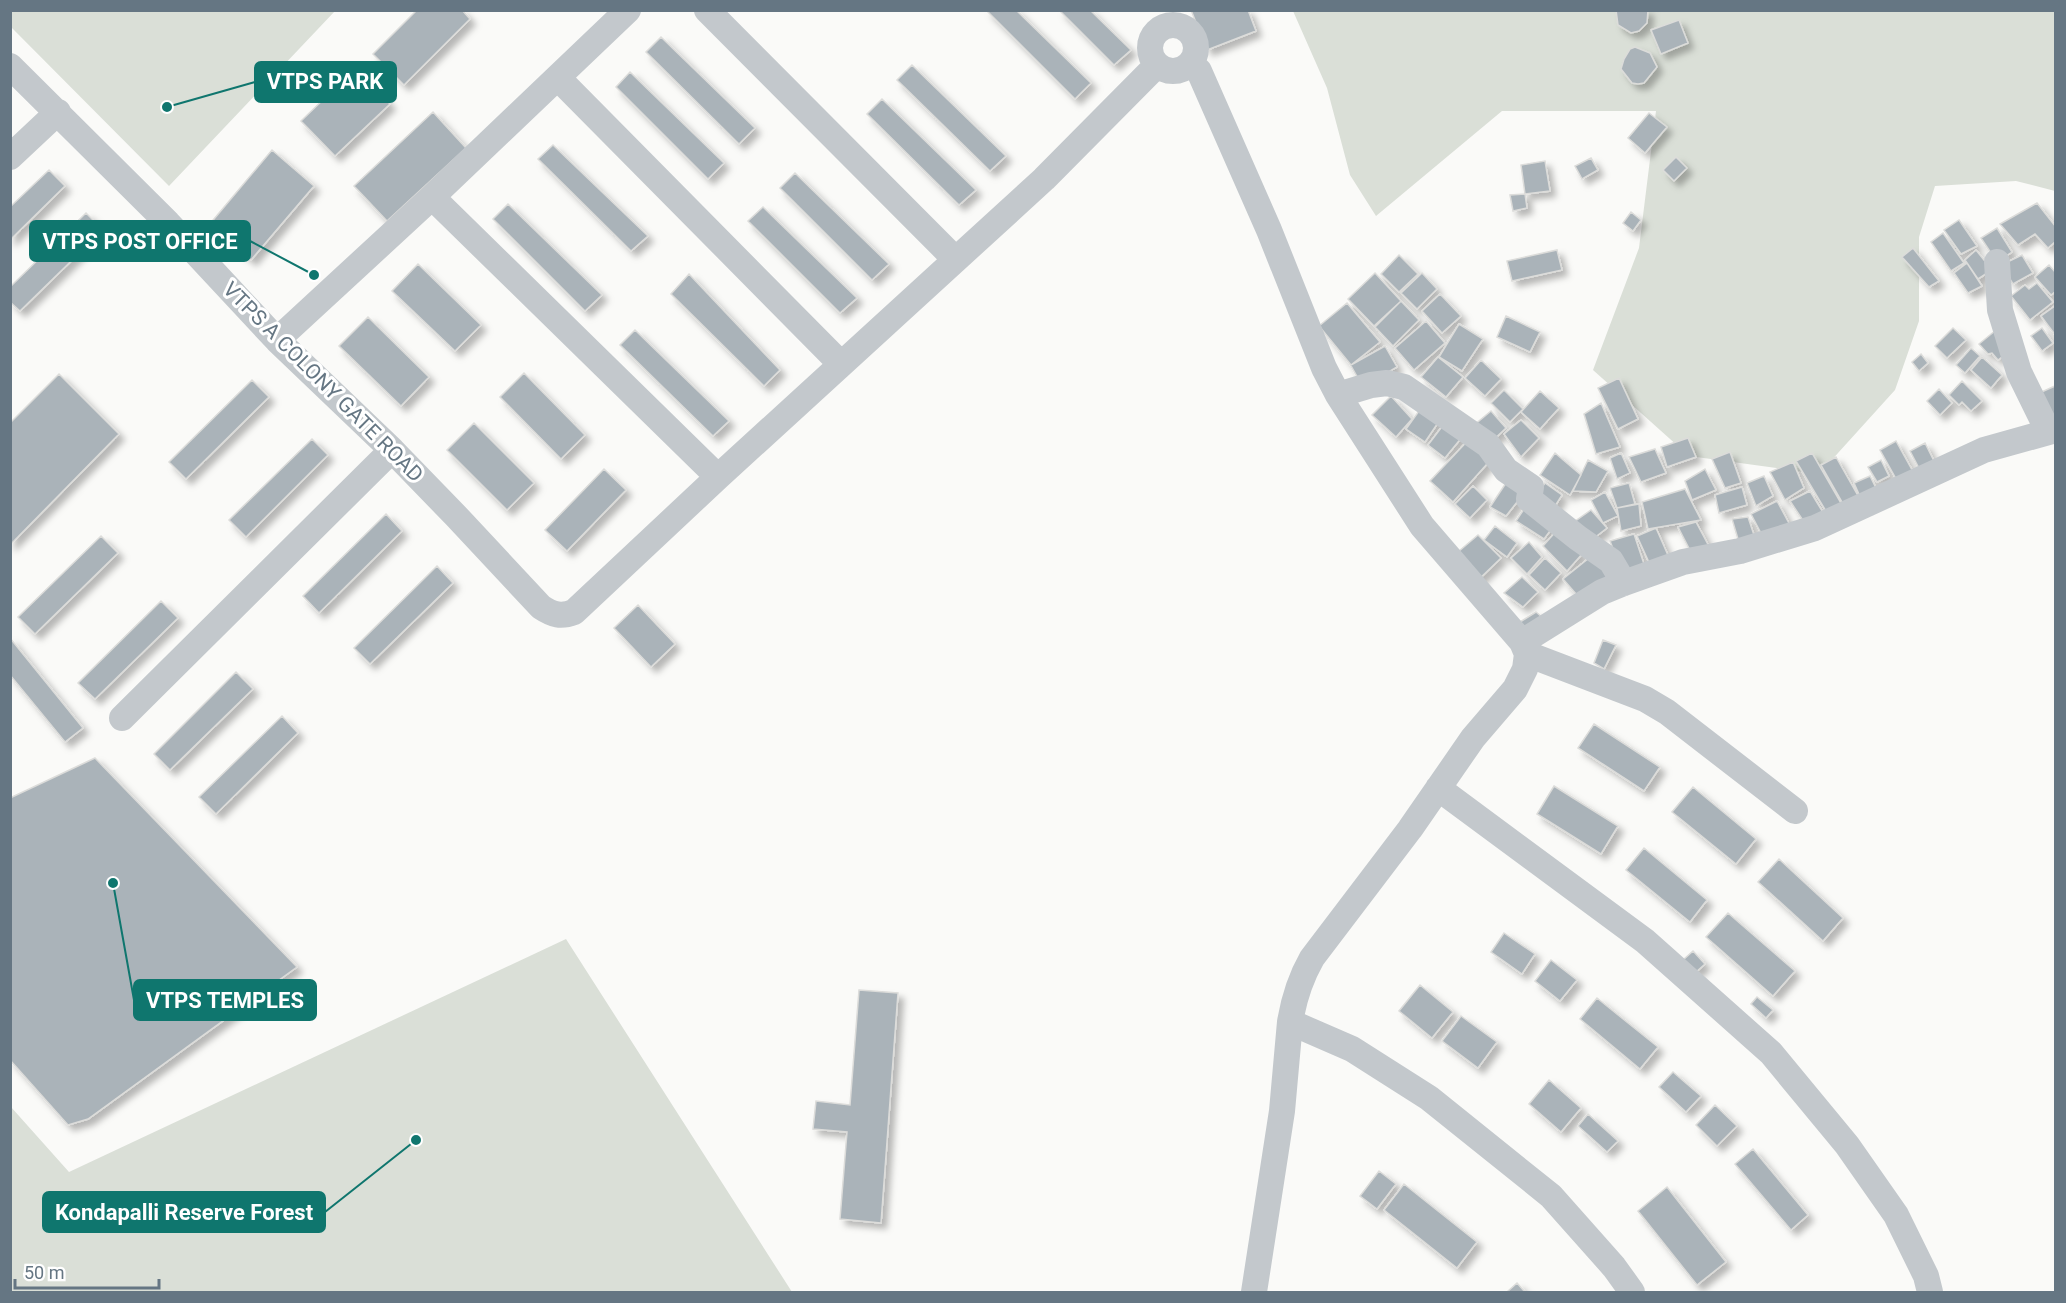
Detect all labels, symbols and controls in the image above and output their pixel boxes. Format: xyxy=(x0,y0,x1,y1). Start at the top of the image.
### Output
callout: VTPS PARK xyxy=(255,62,396,102)
text: VTPS PARK xyxy=(267,69,384,94)
callout: VTPS POST OFFICE xyxy=(30,221,250,261)
text: VTPS POST OFFICE xyxy=(42,229,238,254)
street label: VTPS A COLONY GATE ROAD xyxy=(218,277,428,487)
callout: VTPS TEMPLES xyxy=(134,980,316,1020)
text: VTPS TEMPLES xyxy=(146,988,304,1013)
callout: Kondapalli Reserve Forest xyxy=(43,1192,325,1232)
text: Kondapalli Reserve Forest xyxy=(55,1200,314,1225)
scale bar xyxy=(15,1252,159,1290)
text: 50 m xyxy=(24,1262,64,1283)

